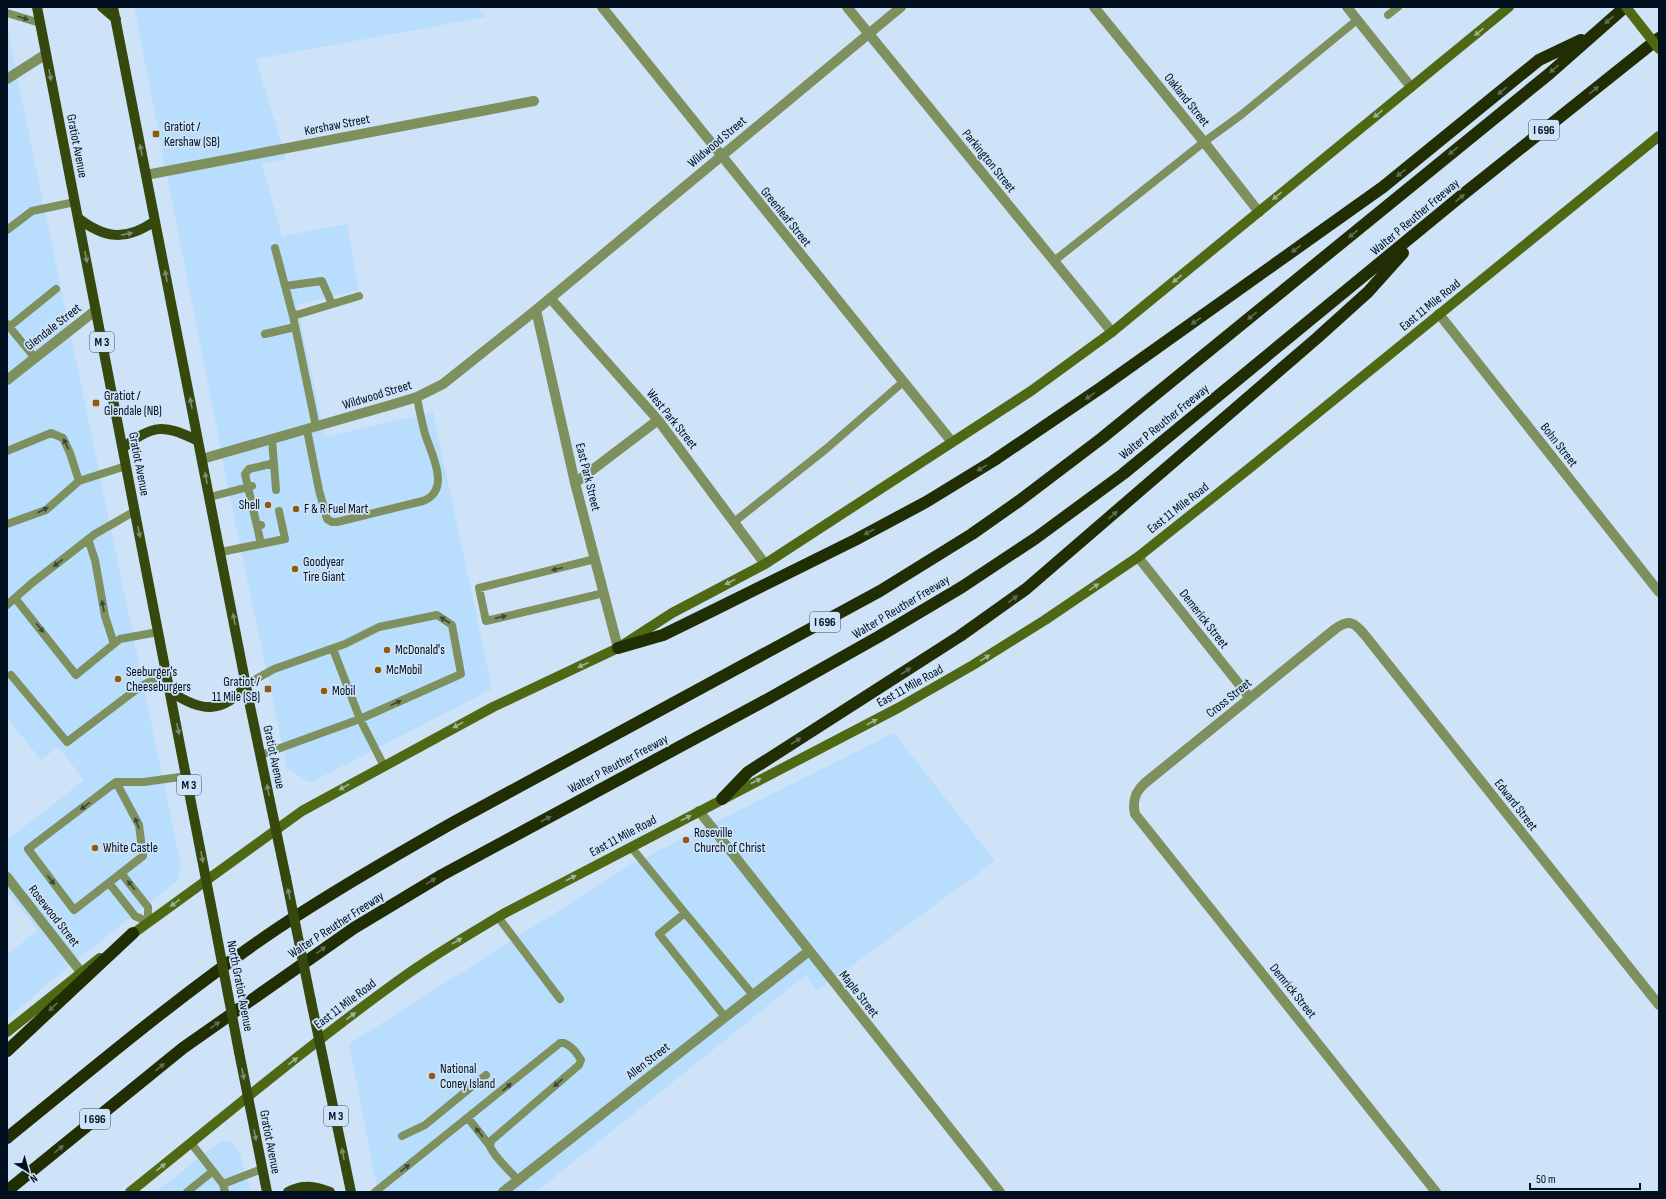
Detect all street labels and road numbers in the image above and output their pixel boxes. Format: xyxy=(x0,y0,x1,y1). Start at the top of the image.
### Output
street label: Oakland Street xyxy=(1161,70,1213,130)
street label: Kershaw Street xyxy=(303,111,371,139)
street label: Gratiot Avenue xyxy=(63,113,91,179)
street label: Wildwood Street xyxy=(684,113,750,171)
road number: I 696 xyxy=(1529,120,1559,140)
street label: Parkington Street xyxy=(959,126,1019,196)
street label: Walter P Reuther Freeway xyxy=(1367,175,1463,259)
street label: Greenleaf Street xyxy=(757,184,815,250)
street label: East 11 Mile Road xyxy=(1396,276,1464,334)
street label: Glendale Street xyxy=(22,300,84,354)
road number: M 3 xyxy=(90,332,114,352)
street label: Wildwood Street xyxy=(340,377,414,413)
street label: Walter P Reuther Freeway xyxy=(1116,381,1212,463)
street label: West Park Street xyxy=(643,386,701,452)
street label: Bohn Street xyxy=(1537,420,1581,470)
street label: Gratiot Avenue xyxy=(125,431,153,497)
street label: East Park Street xyxy=(572,441,604,513)
street label: East 11 Mile Road xyxy=(1144,479,1212,537)
street label: Walter P Reuther Freeway xyxy=(849,572,953,642)
street label: Demerick Street xyxy=(1176,586,1232,652)
road number: I 696 xyxy=(810,612,840,632)
street label: East 11 Mile Road xyxy=(874,661,946,711)
street label: Cross Street xyxy=(1203,675,1255,721)
street label: Gratiot Avenue xyxy=(259,724,289,790)
street label: Walter P Reuther Freeway xyxy=(565,731,671,797)
road number: M 3 xyxy=(177,775,201,795)
street label: Edward Street xyxy=(1491,776,1541,834)
street label: East 11 Mile Road xyxy=(587,812,659,860)
street label: Rosewood Street xyxy=(25,882,83,950)
street label: Walter P Reuther Freeway xyxy=(285,888,387,962)
street label: North Gratiot Avenue xyxy=(223,939,257,1033)
street label: Demrick Street xyxy=(1266,960,1320,1022)
street label: Maple Street xyxy=(836,967,882,1021)
street label: East 11 Mile Road xyxy=(311,975,379,1033)
street label: Allen Street xyxy=(622,1039,673,1084)
road number: M 3 xyxy=(324,1106,348,1126)
road number: I 696 xyxy=(80,1109,110,1129)
street label: Gratiot Avenue xyxy=(256,1109,284,1175)

